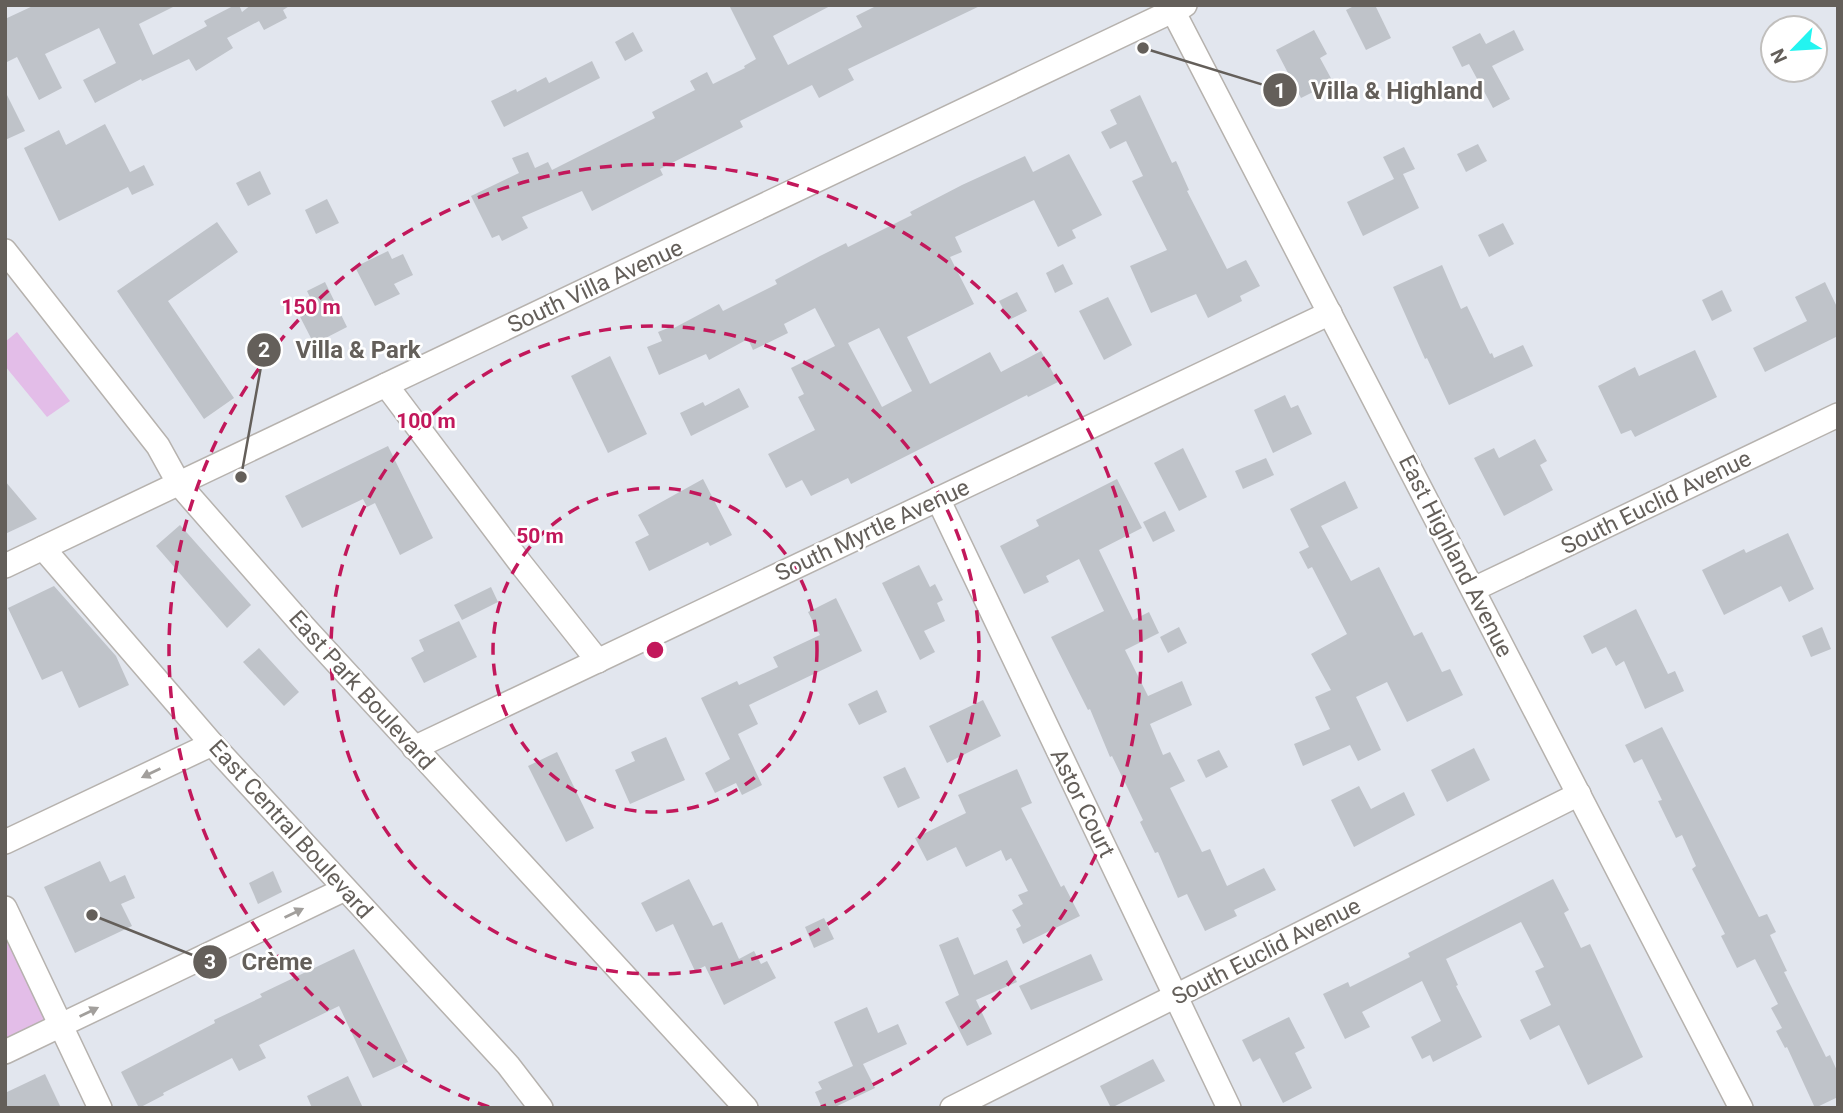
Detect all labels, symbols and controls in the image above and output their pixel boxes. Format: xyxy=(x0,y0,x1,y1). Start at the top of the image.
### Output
north arrow xyxy=(1759,14,1829,84)
text: N xyxy=(1766,45,1792,67)
callout: Villa & Highland xyxy=(1262,68,1497,113)
text: Villa & Highland xyxy=(1311,77,1483,105)
text: 1 xyxy=(1274,79,1286,103)
street label: South Villa Avenue xyxy=(503,234,687,339)
text: 150 m xyxy=(281,295,341,319)
callout: Villa & Park xyxy=(247,327,435,372)
text: Villa & Park xyxy=(295,336,422,364)
text: 2 xyxy=(258,338,270,362)
text: 100 m xyxy=(396,409,456,433)
street label: South Euclid Avenue xyxy=(1557,445,1756,560)
street label: East Highland Avenue xyxy=(1393,451,1518,662)
street label: South Myrtle Avenue xyxy=(771,474,973,587)
text: 50 m xyxy=(516,524,564,548)
street label: East Park Boulevard xyxy=(283,605,440,775)
centre of rings xyxy=(643,638,667,662)
street label: East Central Boulevard xyxy=(203,734,378,924)
street label: Astor Court xyxy=(1045,745,1120,862)
one-way arrow xyxy=(141,767,161,779)
street label: South Euclid Avenue xyxy=(1167,892,1365,1011)
one-way arrow xyxy=(284,908,304,919)
callout: Crème xyxy=(193,939,327,984)
text: Crème xyxy=(242,948,313,976)
text: 3 xyxy=(204,950,216,974)
one-way arrow xyxy=(79,1006,99,1017)

